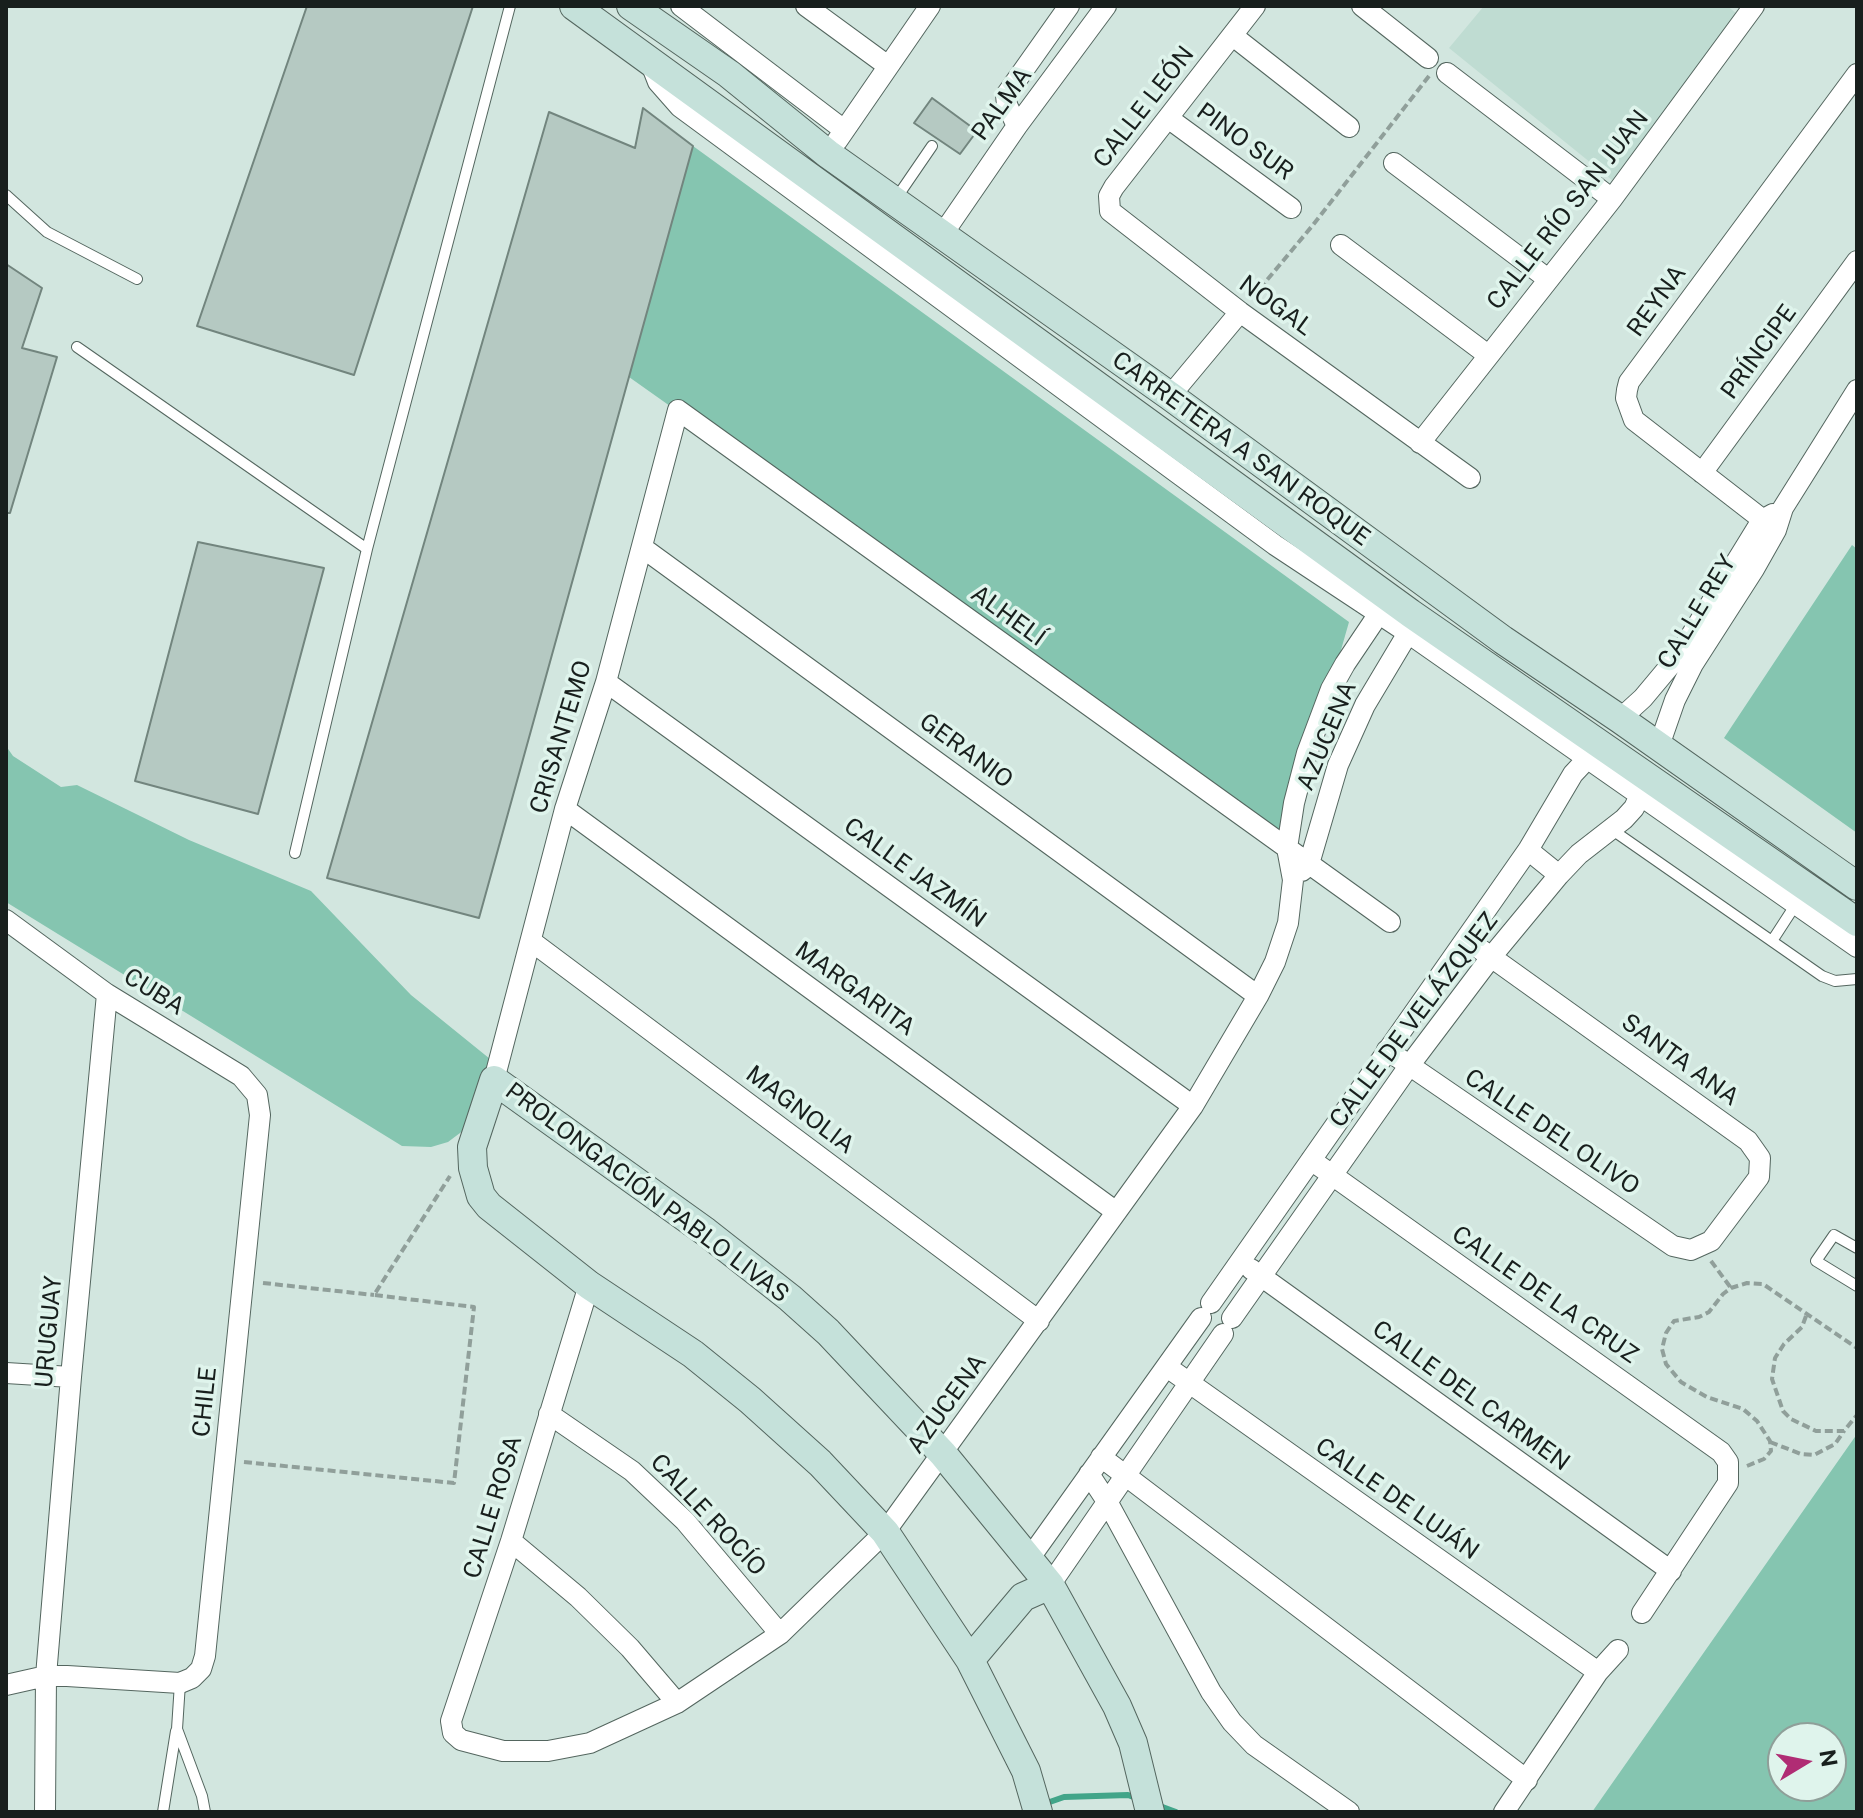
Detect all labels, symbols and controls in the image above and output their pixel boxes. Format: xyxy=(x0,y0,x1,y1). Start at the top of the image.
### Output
street label: CALLE LEÓN xyxy=(1088,41,1200,173)
street label: PALMA xyxy=(966,62,1038,146)
street label: PINO SUR xyxy=(1191,97,1299,187)
street label: CALLE RÍO SAN JUAN xyxy=(1481,105,1655,315)
street label: REYNA xyxy=(1621,260,1693,342)
street label: NOGAL xyxy=(1233,270,1319,342)
street label: PRÍNCIPE xyxy=(1715,299,1803,405)
street label: CARRETERA A SAN ROQUE xyxy=(1106,346,1376,552)
street label: CALLE REY xyxy=(1652,550,1742,674)
street label: ALHELÍ xyxy=(965,579,1051,653)
street label: CRISANTEMO xyxy=(524,657,598,817)
street label: AZUCENA xyxy=(1291,677,1363,795)
street label: GERANIO xyxy=(914,707,1018,795)
street label: CALLE JAZMÍN xyxy=(838,812,992,934)
street label: CALLE DE VELÁZQUEZ xyxy=(1324,907,1504,1133)
street label: MARGARITA xyxy=(789,936,921,1042)
street label: CUBA xyxy=(118,962,190,1022)
street label: SANTA ANA xyxy=(1616,1008,1744,1112)
street label: MAGNOLIA xyxy=(740,1060,860,1160)
street label: CALLE DEL OLIVO xyxy=(1459,1063,1645,1201)
street label: PROLONGACIÓN PABLO LIVAS xyxy=(500,1077,794,1309)
street label: CALLE DE LA CRUZ xyxy=(1446,1220,1644,1370)
street label: URUGUAY xyxy=(30,1275,68,1389)
street label: CALLE DEL CARMEN xyxy=(1367,1315,1575,1477)
street label: AZUCENA xyxy=(901,1349,993,1459)
street label: CHILE xyxy=(187,1365,223,1439)
street label: CALLE ROSA xyxy=(458,1432,528,1582)
street label: CALLE DE LUJÁN xyxy=(1310,1432,1484,1566)
street label: CALLE ROCÍO xyxy=(644,1448,772,1582)
north arrow xyxy=(1767,1722,1847,1802)
text: N xyxy=(1814,1747,1843,1769)

